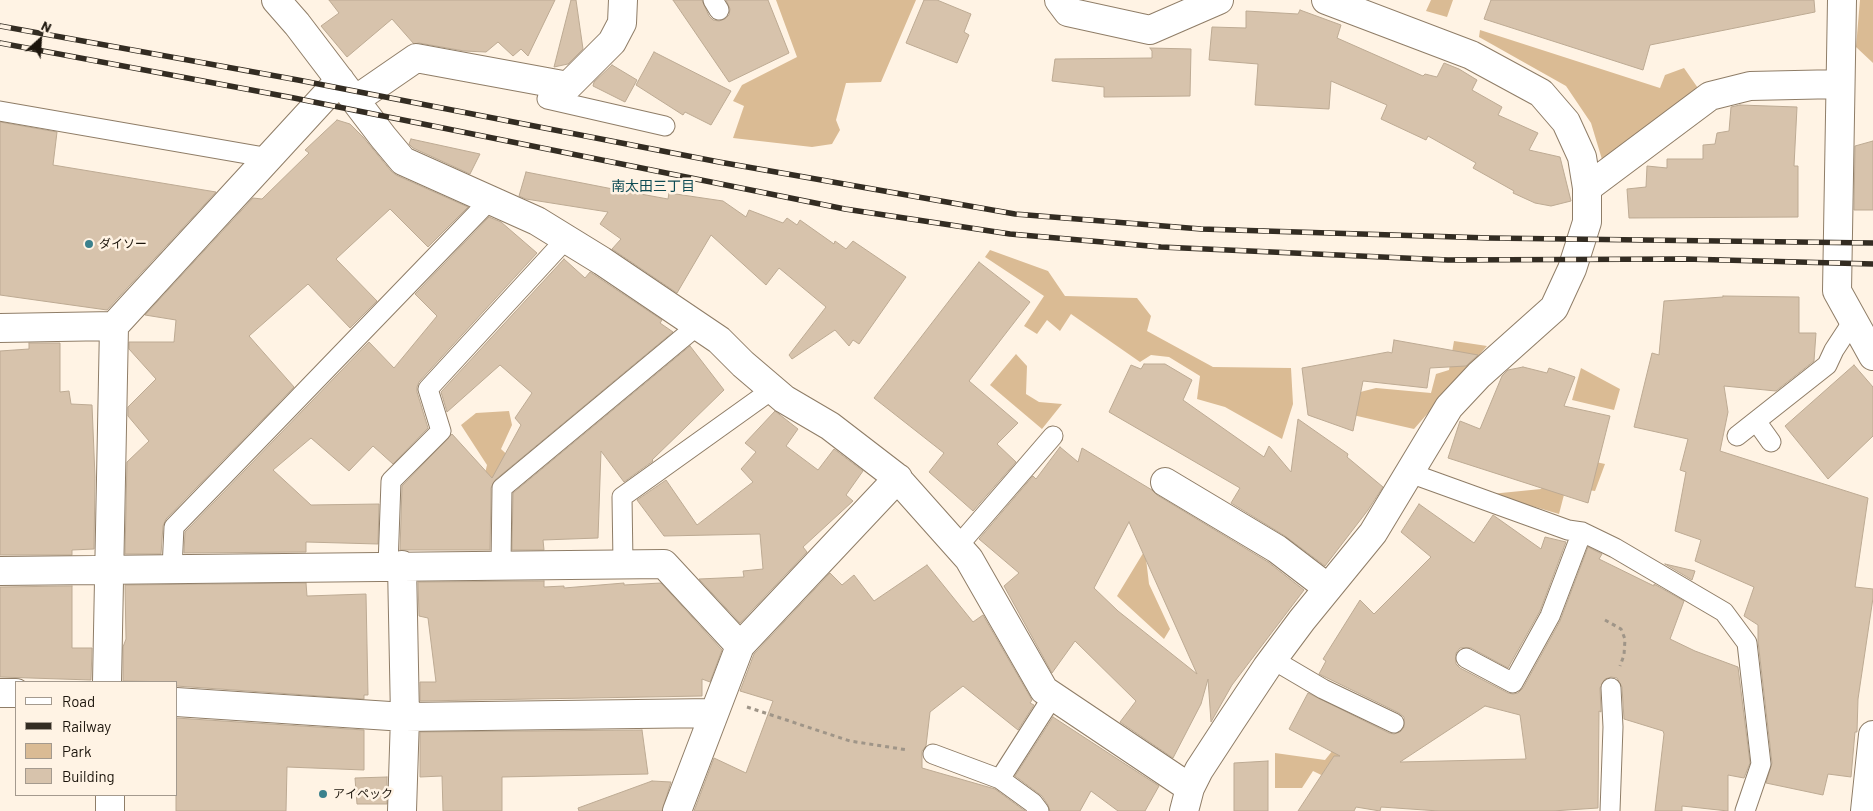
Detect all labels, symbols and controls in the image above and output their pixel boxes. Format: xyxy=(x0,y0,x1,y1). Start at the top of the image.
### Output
north arrow xyxy=(15,15,65,65)
text: N xyxy=(39,16,55,36)
district label: 南太田三丁目 xyxy=(611,178,695,194)
place label: ダイソー xyxy=(99,237,147,251)
marker: ダイソー xyxy=(83,238,95,250)
legend xyxy=(15,681,178,796)
text: Road xyxy=(62,692,95,710)
text: Railway xyxy=(62,717,111,735)
text: Park xyxy=(62,742,91,760)
text: Building xyxy=(62,767,115,785)
place label: アイペック xyxy=(333,787,393,801)
marker: アイペック xyxy=(317,788,329,800)

